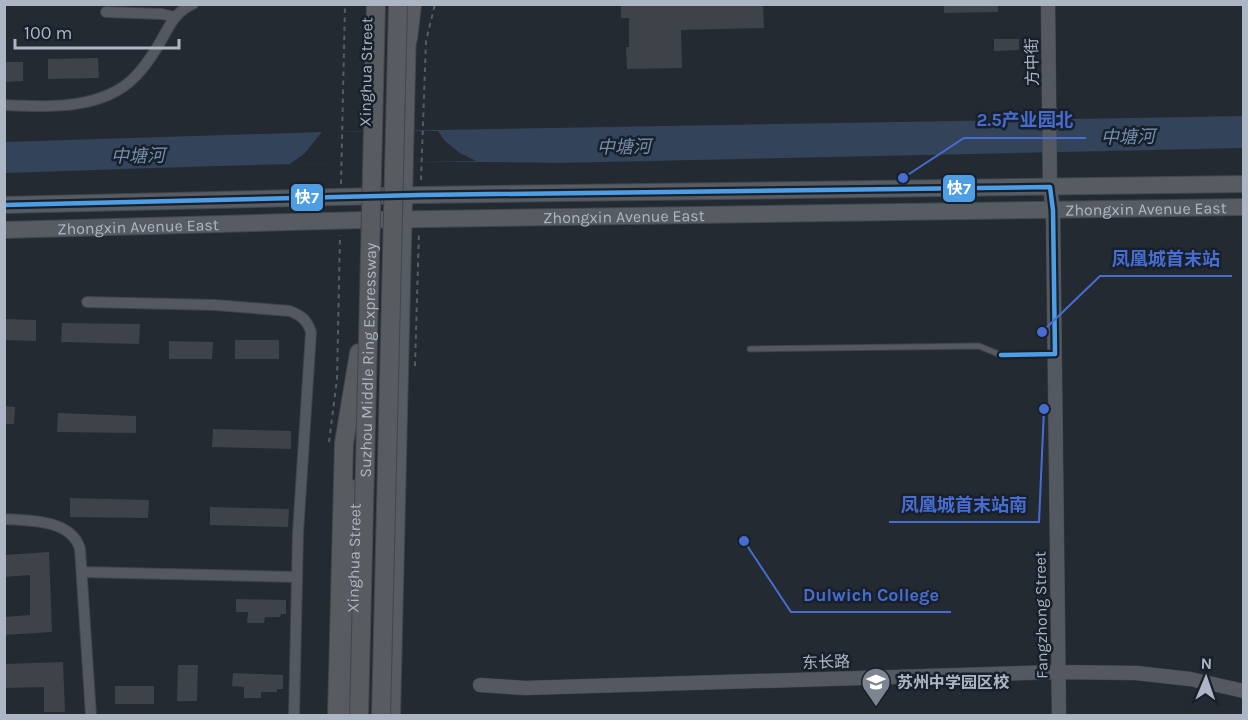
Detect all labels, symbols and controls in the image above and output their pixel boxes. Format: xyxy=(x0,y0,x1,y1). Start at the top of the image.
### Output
scale bar xyxy=(15,12,178,50)
street label: Xinghua Street xyxy=(356,17,376,127)
text: 100 m xyxy=(24,22,72,44)
street label: 方中街 xyxy=(1022,38,1042,86)
callout: 2.5产业园北 xyxy=(964,102,1086,138)
text: 2.5产业园北 xyxy=(976,109,1074,131)
water label: 中塘河 xyxy=(1101,125,1158,148)
water label: 中塘河 xyxy=(597,135,654,158)
water label: 中塘河 xyxy=(111,144,168,167)
line badge: 快7 xyxy=(942,174,976,203)
text: 快7 xyxy=(947,179,971,198)
line badge: 快7 xyxy=(290,183,324,212)
text: 快7 xyxy=(295,188,319,207)
street label: Zhongxin Avenue East xyxy=(1065,198,1227,219)
street label: Zhongxin Avenue East xyxy=(543,205,705,227)
street label: Zhongxin Avenue East xyxy=(57,215,219,238)
callout: 凤凰城首末站 xyxy=(1100,240,1232,276)
street label: Suzhou Middle Ring Expressway xyxy=(355,242,380,478)
text: 凤凰城首末站 xyxy=(1112,248,1220,270)
callout: 凤凰城首末站南 xyxy=(889,486,1039,522)
text: 凤凰城首末站南 xyxy=(901,494,1027,516)
street label: Xinghua Street xyxy=(343,503,364,613)
street label: Fangzhong Street xyxy=(1030,551,1052,679)
callout: Dulwich College xyxy=(791,576,951,612)
text: Dulwich College xyxy=(803,584,939,606)
north arrow xyxy=(1176,648,1236,708)
street label: 东长路 xyxy=(802,652,850,672)
text: N xyxy=(1200,654,1213,673)
school or university icon: 苏州中学园区校 xyxy=(860,666,892,708)
place label: 苏州中学园区校 xyxy=(897,673,1010,692)

